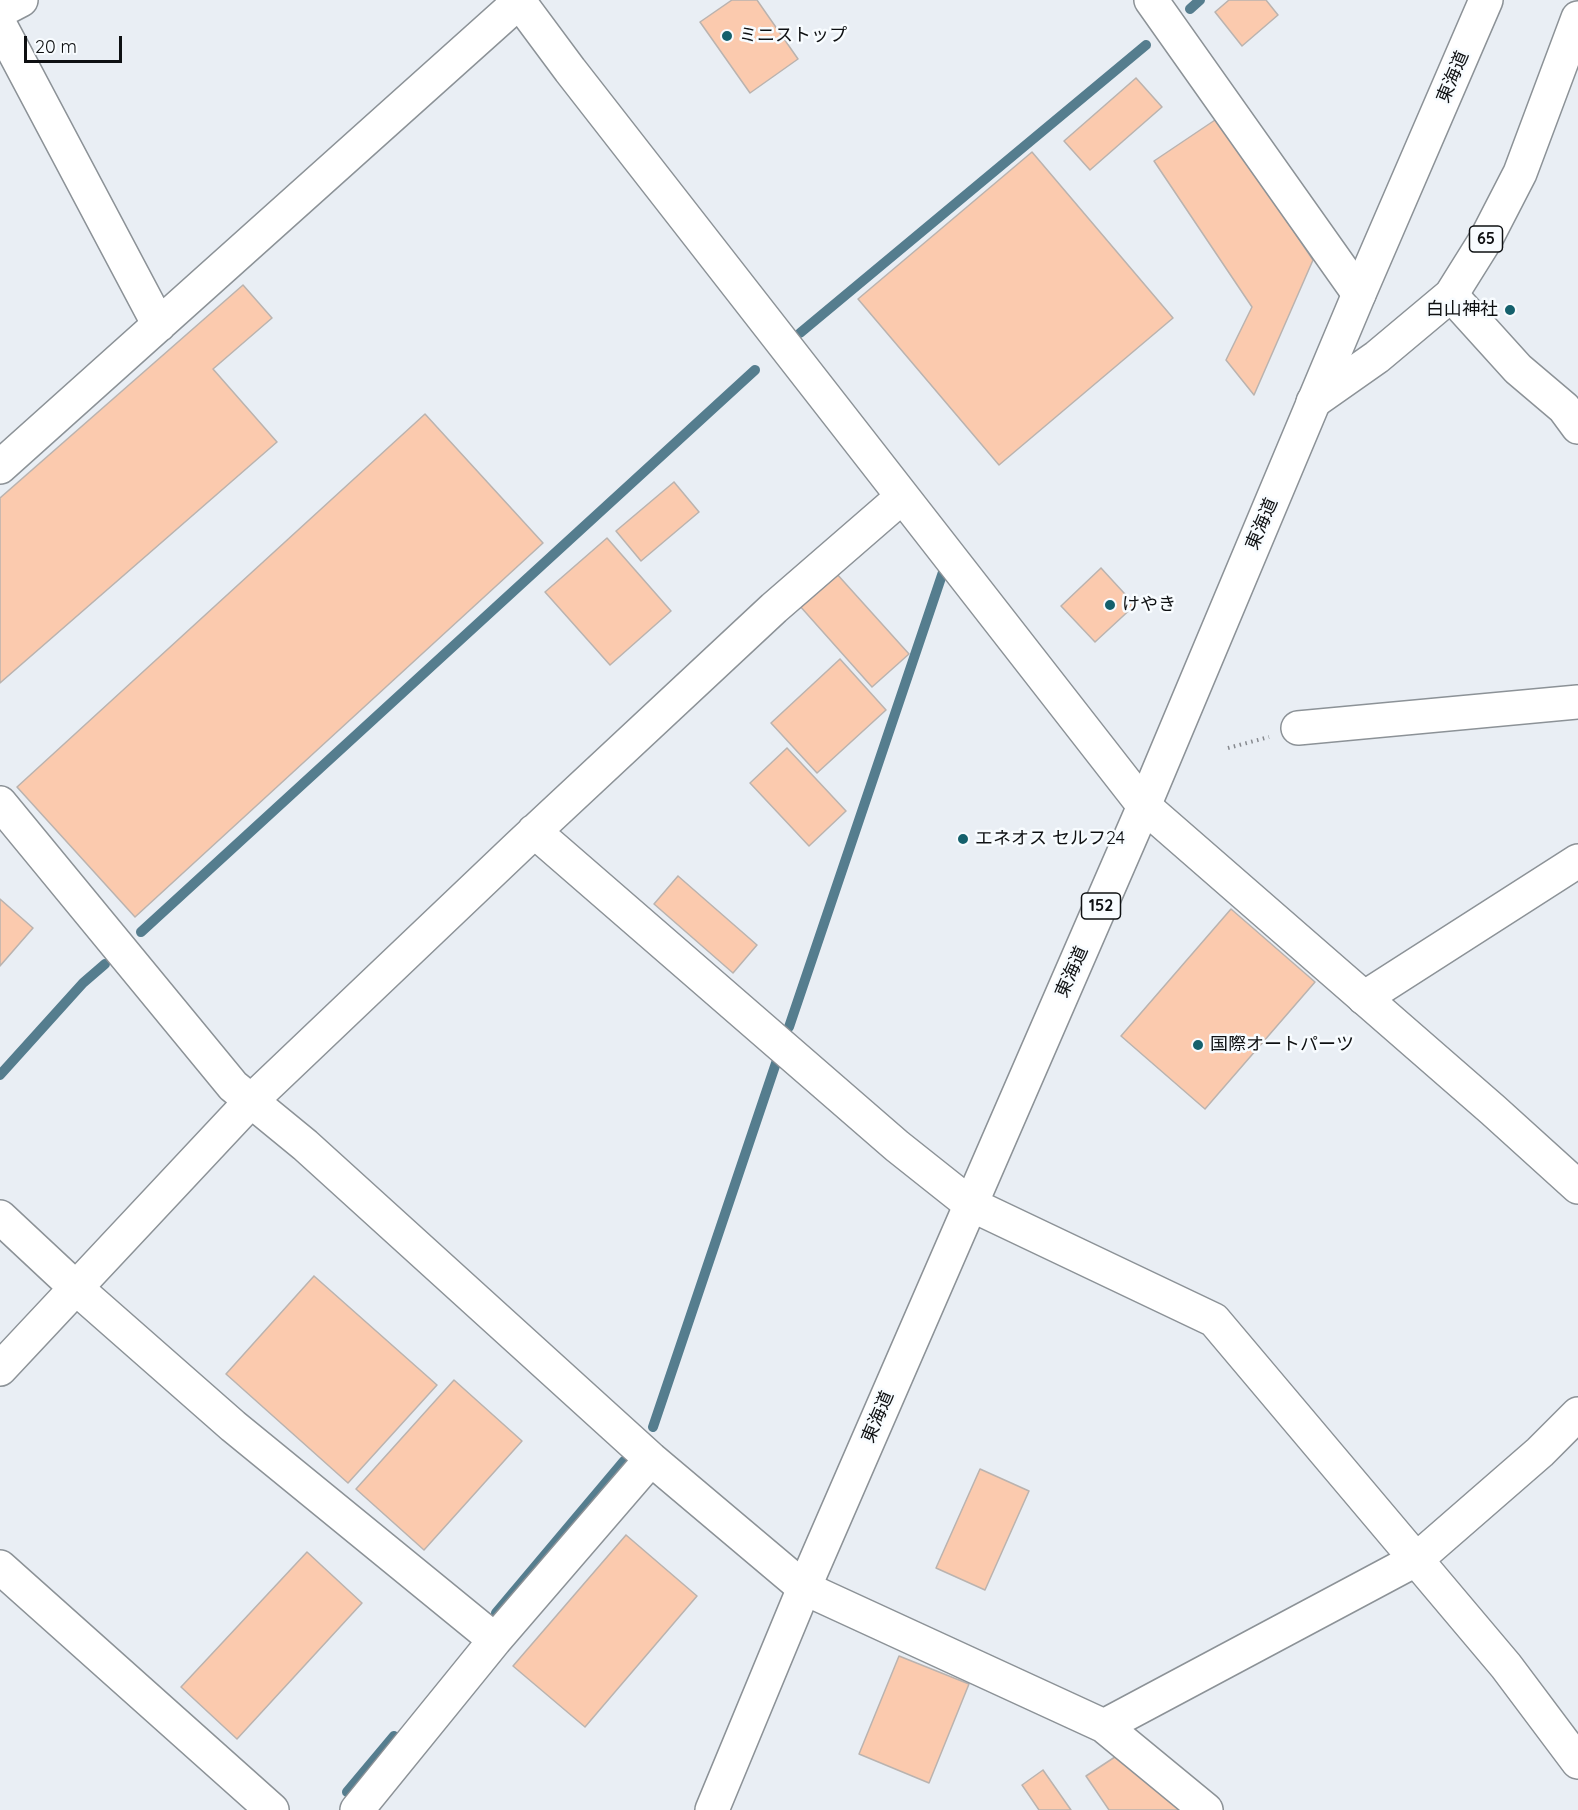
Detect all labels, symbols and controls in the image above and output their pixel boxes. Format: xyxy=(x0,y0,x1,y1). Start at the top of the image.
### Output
scale bar xyxy=(27,24,124,62)
place label: ミニストップ xyxy=(739,25,847,47)
marker: ミニストップ xyxy=(720,29,734,43)
text: 20 m xyxy=(35,35,77,58)
street label: 東海道 xyxy=(1433,48,1473,106)
road number: 65 xyxy=(1470,226,1502,252)
place label: 白山神社 xyxy=(1426,299,1498,321)
marker: 白山神社 xyxy=(1503,303,1517,317)
street label: 東海道 xyxy=(1242,495,1282,553)
place label: けやき xyxy=(1122,594,1176,616)
marker: けやき xyxy=(1103,598,1117,612)
place label: エネオス セルフ24 xyxy=(975,828,1125,850)
marker: エネオス セルフ24 xyxy=(956,832,970,846)
road number: 152 xyxy=(1082,893,1120,919)
street label: 東海道 xyxy=(1051,943,1093,1001)
place label: 国際オートパーツ xyxy=(1210,1034,1354,1056)
marker: 国際オートパーツ xyxy=(1191,1038,1205,1052)
street label: 東海道 xyxy=(858,1388,898,1446)

